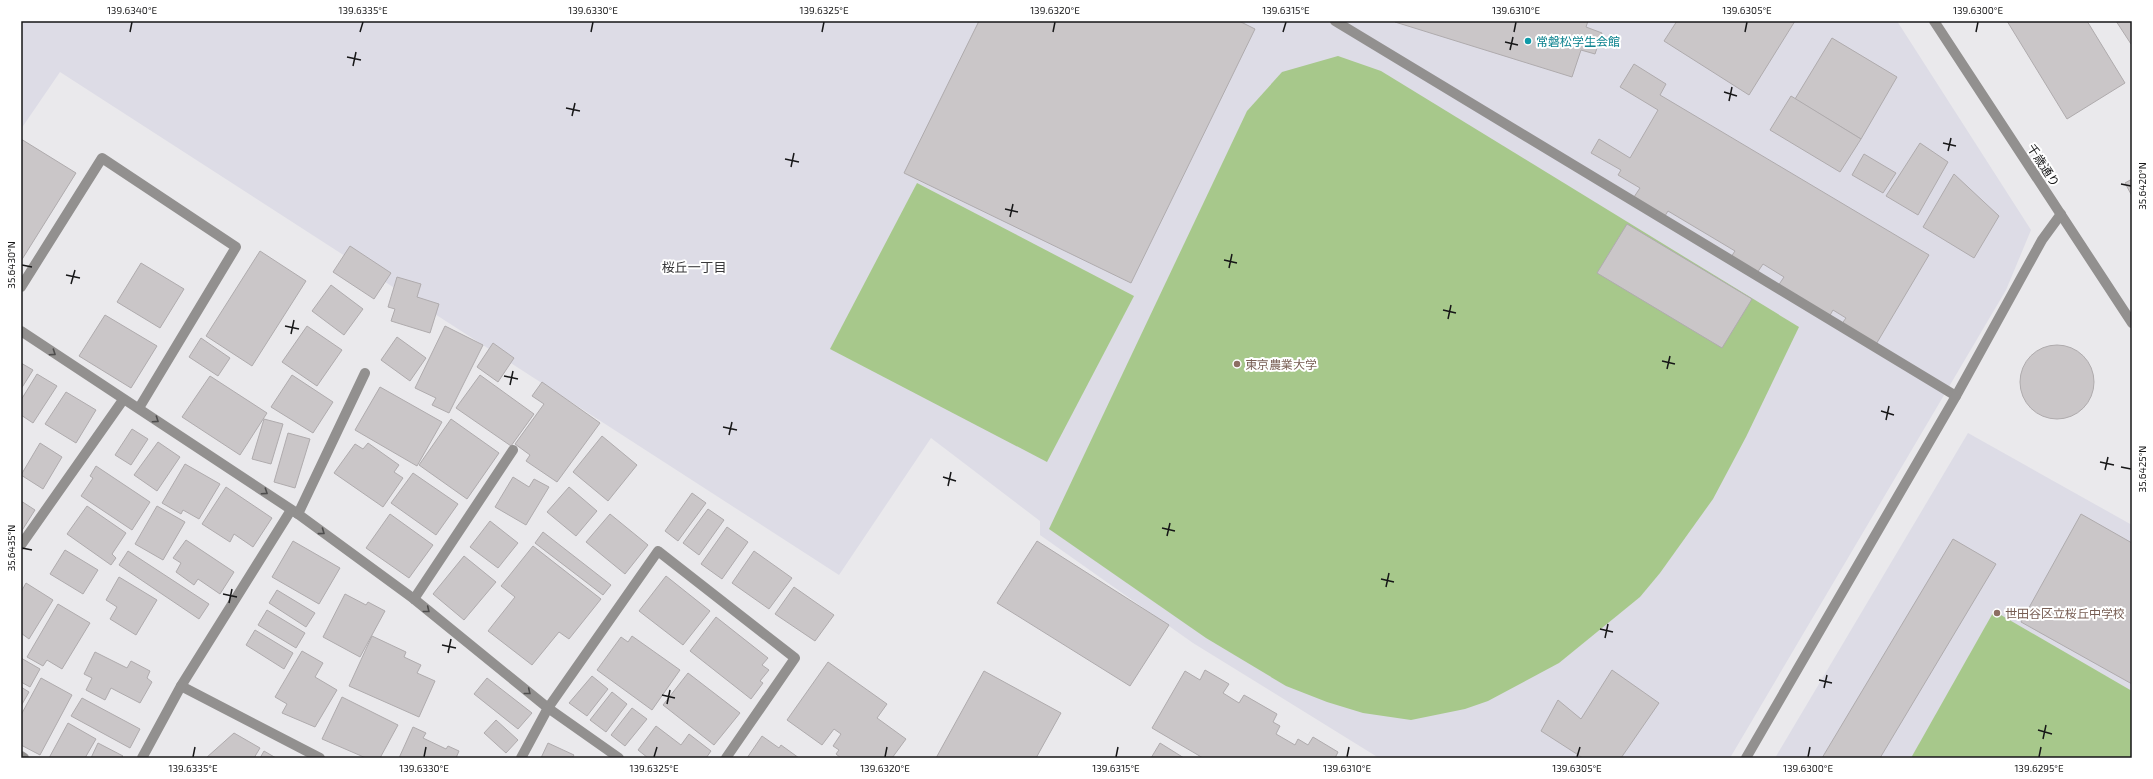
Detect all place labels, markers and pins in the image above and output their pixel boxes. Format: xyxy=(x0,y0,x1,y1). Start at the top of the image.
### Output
place label: 常磐松学生会館 xyxy=(1536,34,1620,48)
marker: 常磐松学生会館 xyxy=(1523,36,1533,46)
place label: 東京農業大学 xyxy=(1245,357,1317,371)
marker: 東京農業大学 xyxy=(1232,359,1242,369)
place label: 世田谷区立桜丘中学校 xyxy=(2005,606,2125,620)
marker: 世田谷区立桜丘中学校 xyxy=(1992,608,2002,618)

